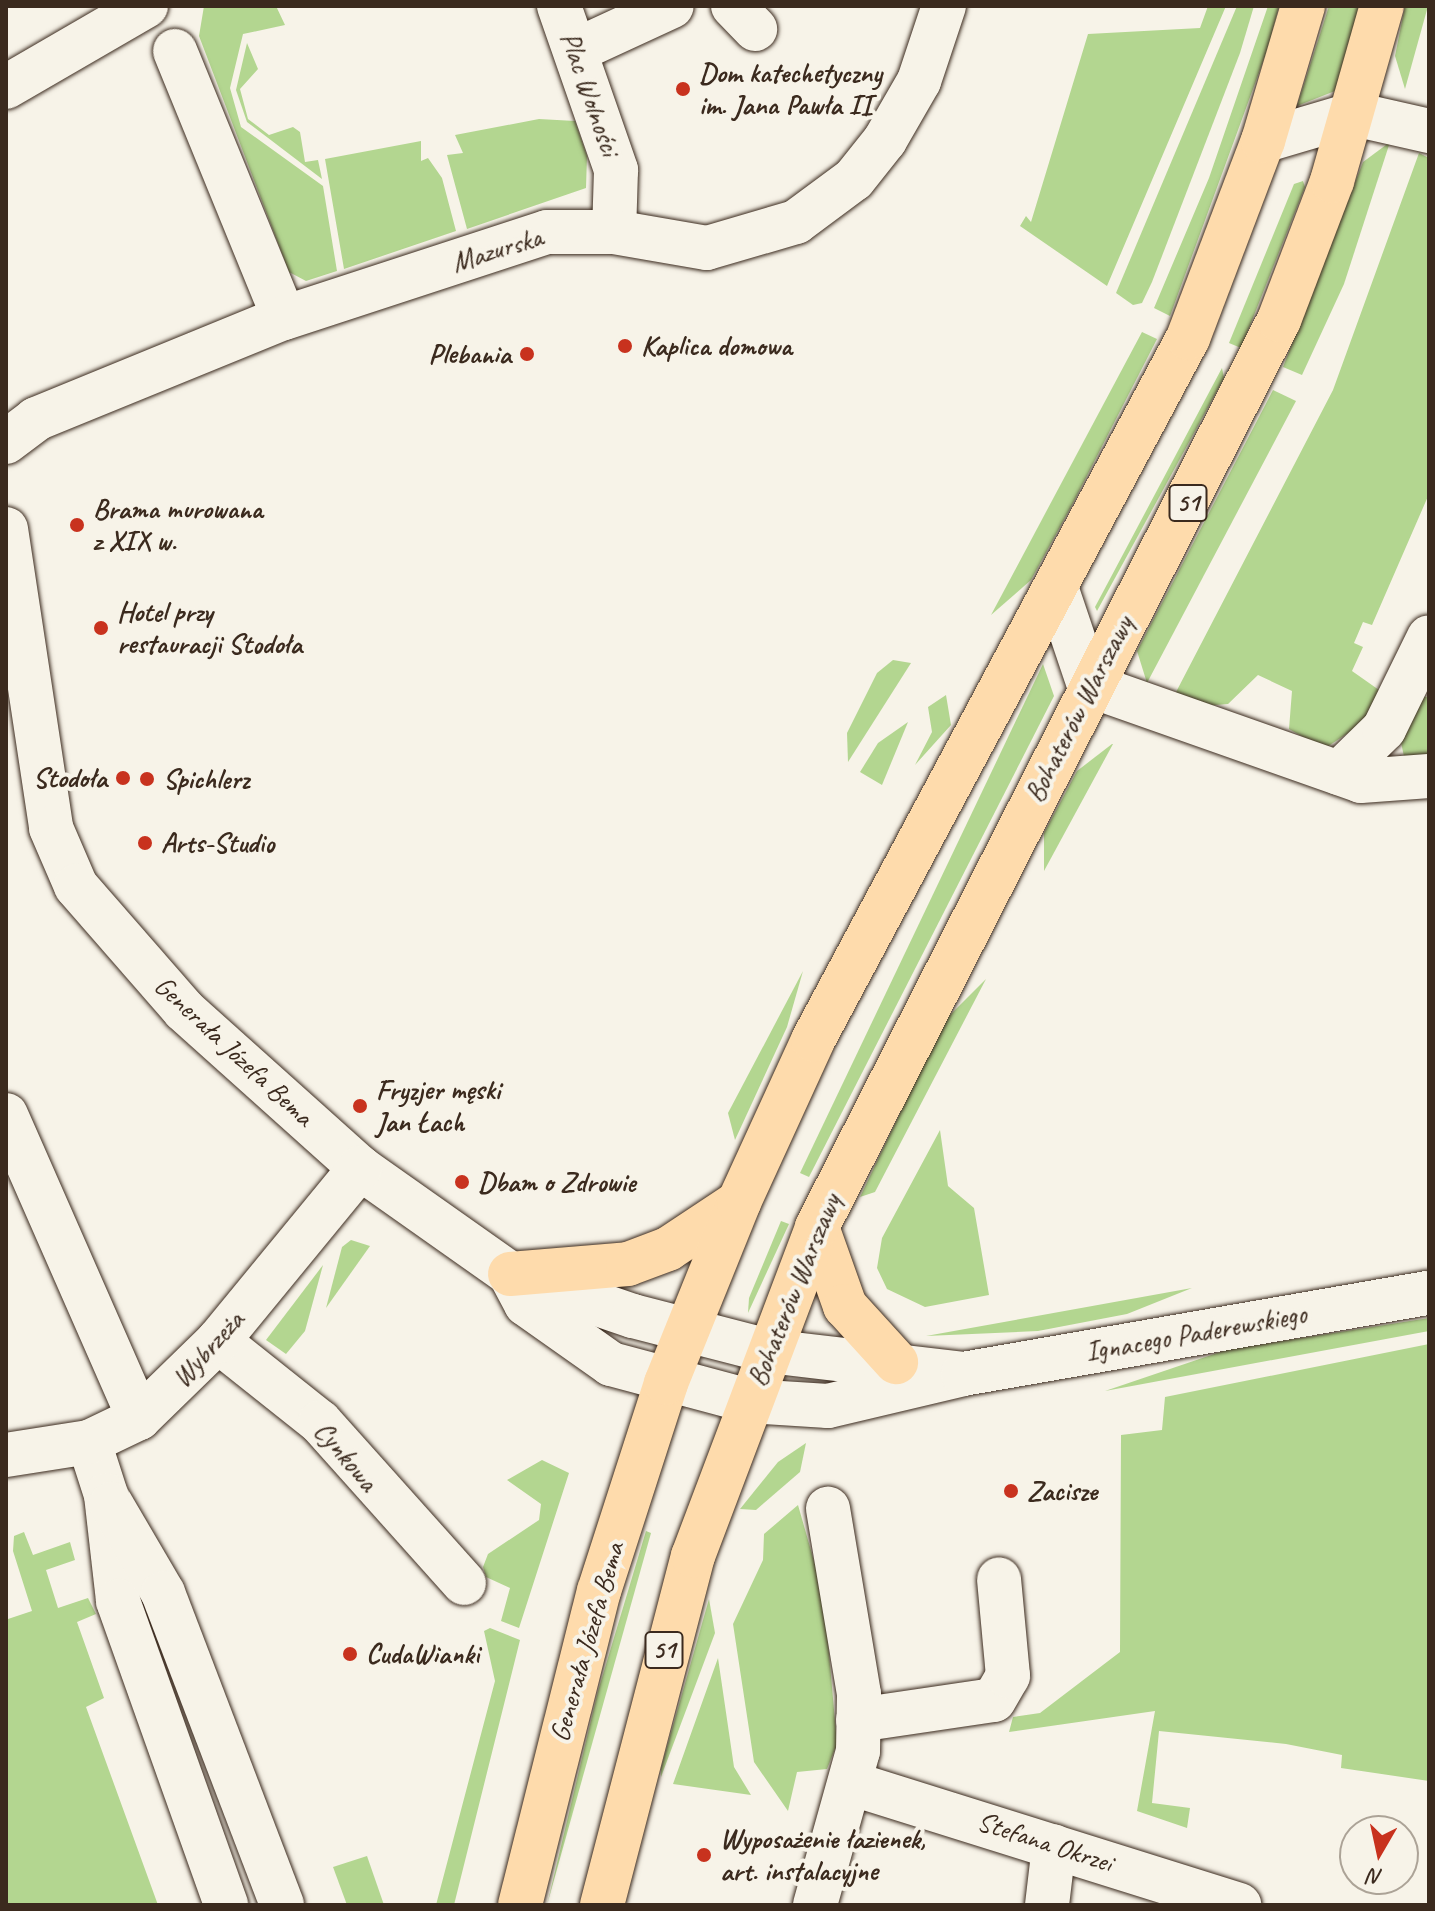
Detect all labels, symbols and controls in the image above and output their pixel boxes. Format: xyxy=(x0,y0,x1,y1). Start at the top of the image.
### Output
street label: Plac Wolności xyxy=(553,28,627,160)
place label: Dom katechetyczny im. Jana Pawła II xyxy=(699,56,884,122)
marker: Dom katechetyczny im. Jana Pawła II xyxy=(674,80,692,98)
street label: Mazurska xyxy=(448,220,546,280)
place label: Kaplica domowa xyxy=(641,329,792,363)
place label: Plebania xyxy=(429,337,511,371)
marker: Kaplica domowa xyxy=(616,337,634,355)
marker: Plebania xyxy=(518,345,536,363)
road number: 51 xyxy=(1168,481,1208,525)
place label: Brama murowana z XIX w. xyxy=(93,492,264,558)
marker: Brama murowana z XIX w. xyxy=(68,516,86,534)
place label: Hotel przy restauracji Stodoła xyxy=(117,595,302,661)
street label: Bohaterów Warszawy xyxy=(1018,610,1140,808)
marker: Hotel przy restauracji Stodoła xyxy=(92,619,110,637)
place label: Stodoła xyxy=(33,761,107,795)
place label: Spichlerz xyxy=(163,762,249,796)
marker: Stodoła xyxy=(114,769,132,787)
marker: Spichlerz xyxy=(138,770,156,788)
place label: Arts-Studio xyxy=(161,826,274,860)
marker: Arts-Studio xyxy=(136,834,154,852)
street label: Generała Józefa Bema xyxy=(148,969,320,1133)
place label: Fryzjer męski Jan Łach xyxy=(376,1073,500,1139)
marker: Fryzjer męski Jan Łach xyxy=(351,1097,369,1115)
place label: Dbam o Zdrowie xyxy=(478,1165,635,1199)
marker: Dbam o Zdrowie xyxy=(453,1173,471,1191)
street label: Bohaterów Warszawy xyxy=(740,1189,848,1391)
street label: Ignacego Paderewskiego xyxy=(1083,1297,1309,1369)
street label: Wybrzeża xyxy=(165,1304,251,1394)
street label: Cynkowa xyxy=(307,1414,385,1498)
place label: Zacisze xyxy=(1027,1474,1097,1508)
marker: Zacisze xyxy=(1002,1482,1020,1500)
street label: Generała Józefa Bema xyxy=(543,1539,631,1745)
road number: 51 xyxy=(644,1628,684,1672)
place label: CudaWianki xyxy=(366,1637,479,1671)
marker: CudaWianki xyxy=(341,1645,359,1663)
street label: Stefana Okrzei xyxy=(973,1804,1117,1880)
north arrow xyxy=(1339,1815,1419,1895)
place label: Wyposażenie łazienek, art. instalacyjne xyxy=(720,1822,926,1888)
marker: Wyposażenie łazienek, art. instalacyjne xyxy=(695,1846,713,1864)
text: N xyxy=(1367,1862,1384,1892)

